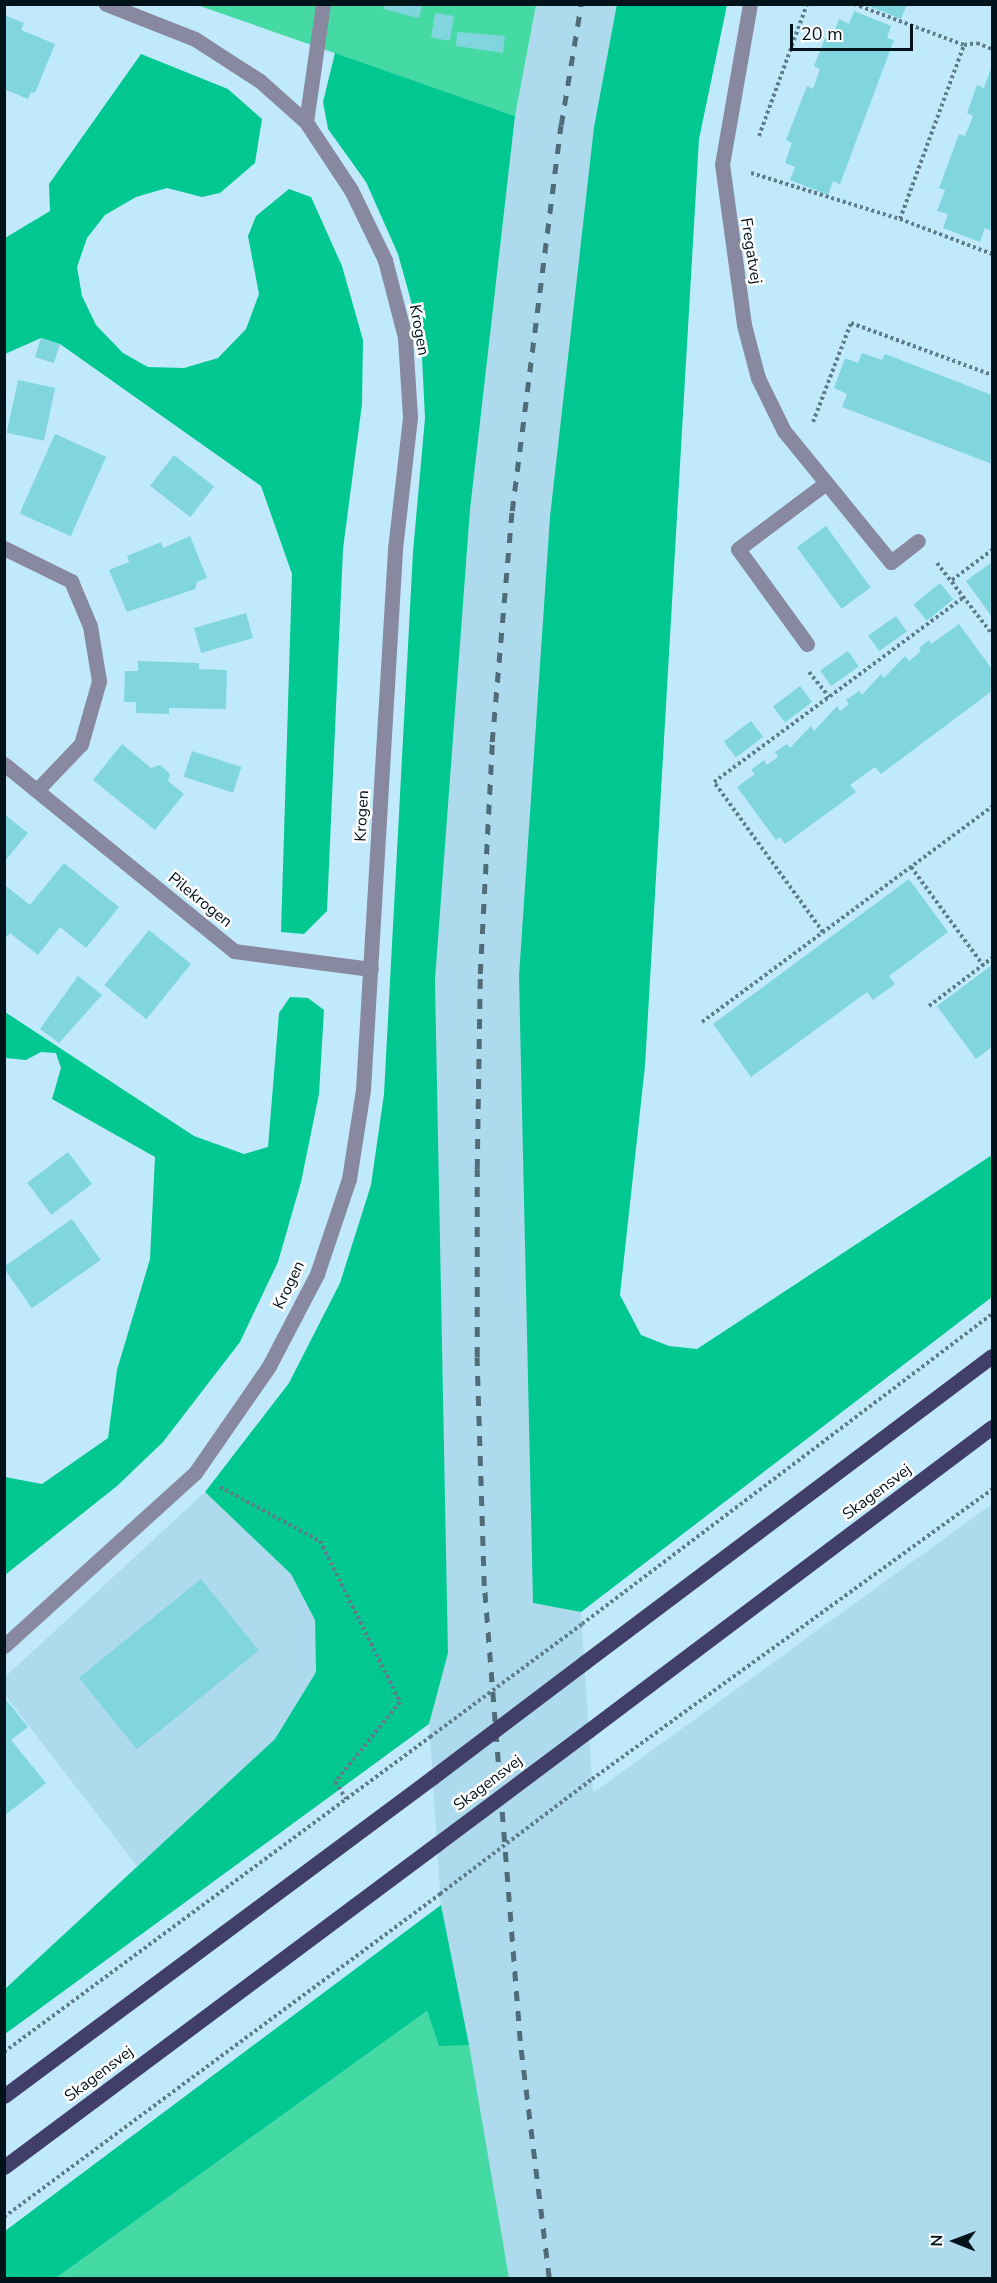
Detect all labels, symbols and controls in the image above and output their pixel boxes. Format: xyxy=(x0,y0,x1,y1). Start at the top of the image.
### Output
scale bar xyxy=(793,12,916,50)
text: 20 m xyxy=(801,22,843,46)
street label: Fregatvej xyxy=(736,217,766,285)
street label: Krogen xyxy=(405,303,433,357)
street label: Krogen xyxy=(351,790,373,842)
street label: Pilekrogen xyxy=(164,868,236,932)
street label: Krogen xyxy=(269,1258,309,1312)
street label: Skagensvej xyxy=(839,1460,915,1524)
street label: Skagensvej xyxy=(450,1751,526,1815)
street label: Skagensvej xyxy=(61,2042,137,2106)
north arrow xyxy=(925,2211,985,2271)
text: N xyxy=(926,2235,948,2247)

